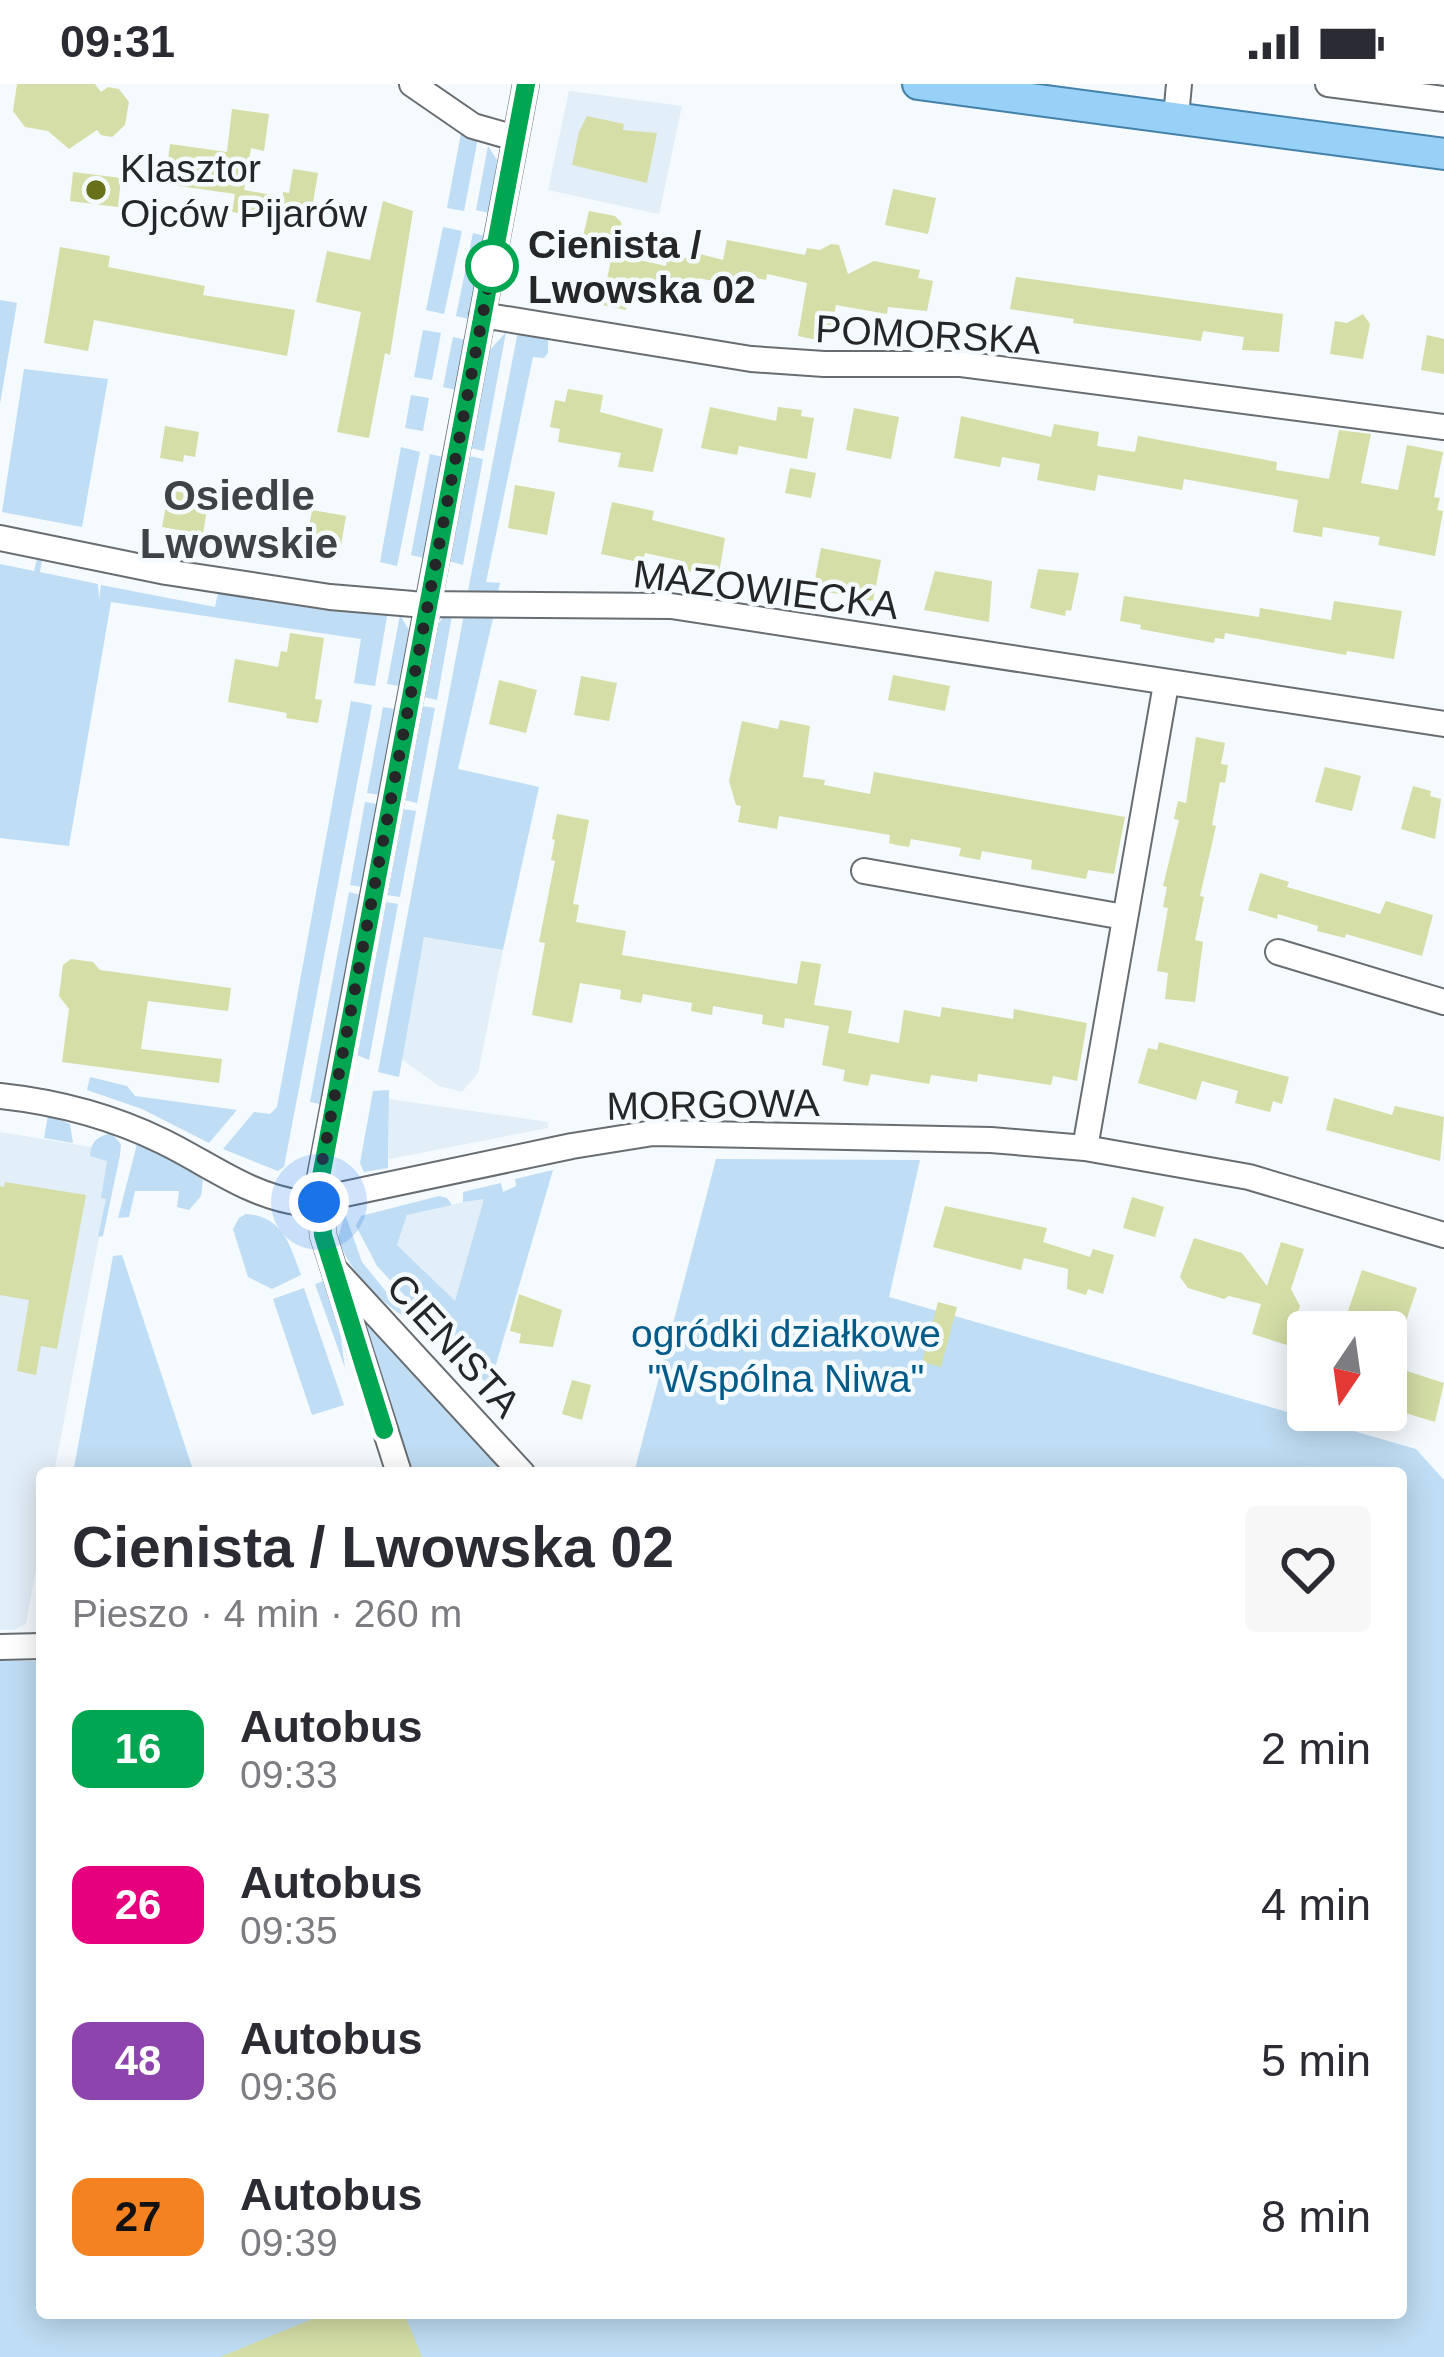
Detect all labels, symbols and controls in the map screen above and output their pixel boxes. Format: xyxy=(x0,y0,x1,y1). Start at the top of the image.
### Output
text: 09:31 xyxy=(60,16,175,67)
place label: Klasztor Ojców Pijarów xyxy=(120,147,368,235)
marker: Klasztor Ojców Pijarów xyxy=(83,177,109,203)
place label: Cienista / Lwowska 02 xyxy=(528,223,756,311)
marker: Cienista / Lwowska 02 xyxy=(467,241,517,291)
street label: POMORSKA xyxy=(814,307,1042,362)
district label: Osiedle Lwowskie xyxy=(140,472,338,567)
street label: MAZOWIECKA xyxy=(631,552,901,627)
street label: MORGOWA xyxy=(606,1081,820,1128)
your location xyxy=(289,1172,349,1232)
street label: CIENISTA xyxy=(378,1265,529,1425)
north arrow xyxy=(1287,1311,1407,1431)
map controls xyxy=(1287,1311,1407,1431)
park label: ogródki działkowe "Wspólna Niwa" xyxy=(631,1312,941,1400)
button: heart xyxy=(1245,1506,1371,1632)
text: Cienista / Lwowska 02 xyxy=(72,1515,674,1579)
text: Pieszo · 4 min · 260 m xyxy=(72,1592,462,1635)
text: Autobus xyxy=(240,1701,422,1752)
text: 2 min xyxy=(1261,1723,1371,1774)
text: 16 xyxy=(115,1725,161,1772)
text: 09:33 xyxy=(240,1753,338,1796)
text: Autobus xyxy=(240,1857,422,1908)
text: 4 min xyxy=(1261,1879,1371,1930)
text: 26 xyxy=(115,1881,161,1928)
text: 09:35 xyxy=(240,1909,338,1952)
text: Autobus xyxy=(240,2013,422,2064)
text: 5 min xyxy=(1261,2035,1371,2086)
text: 48 xyxy=(115,2037,161,2084)
text: 09:36 xyxy=(240,2065,338,2108)
text: Autobus xyxy=(240,2169,422,2220)
text: 8 min xyxy=(1261,2191,1371,2242)
text: 27 xyxy=(115,2193,161,2240)
text: 09:39 xyxy=(240,2221,338,2264)

